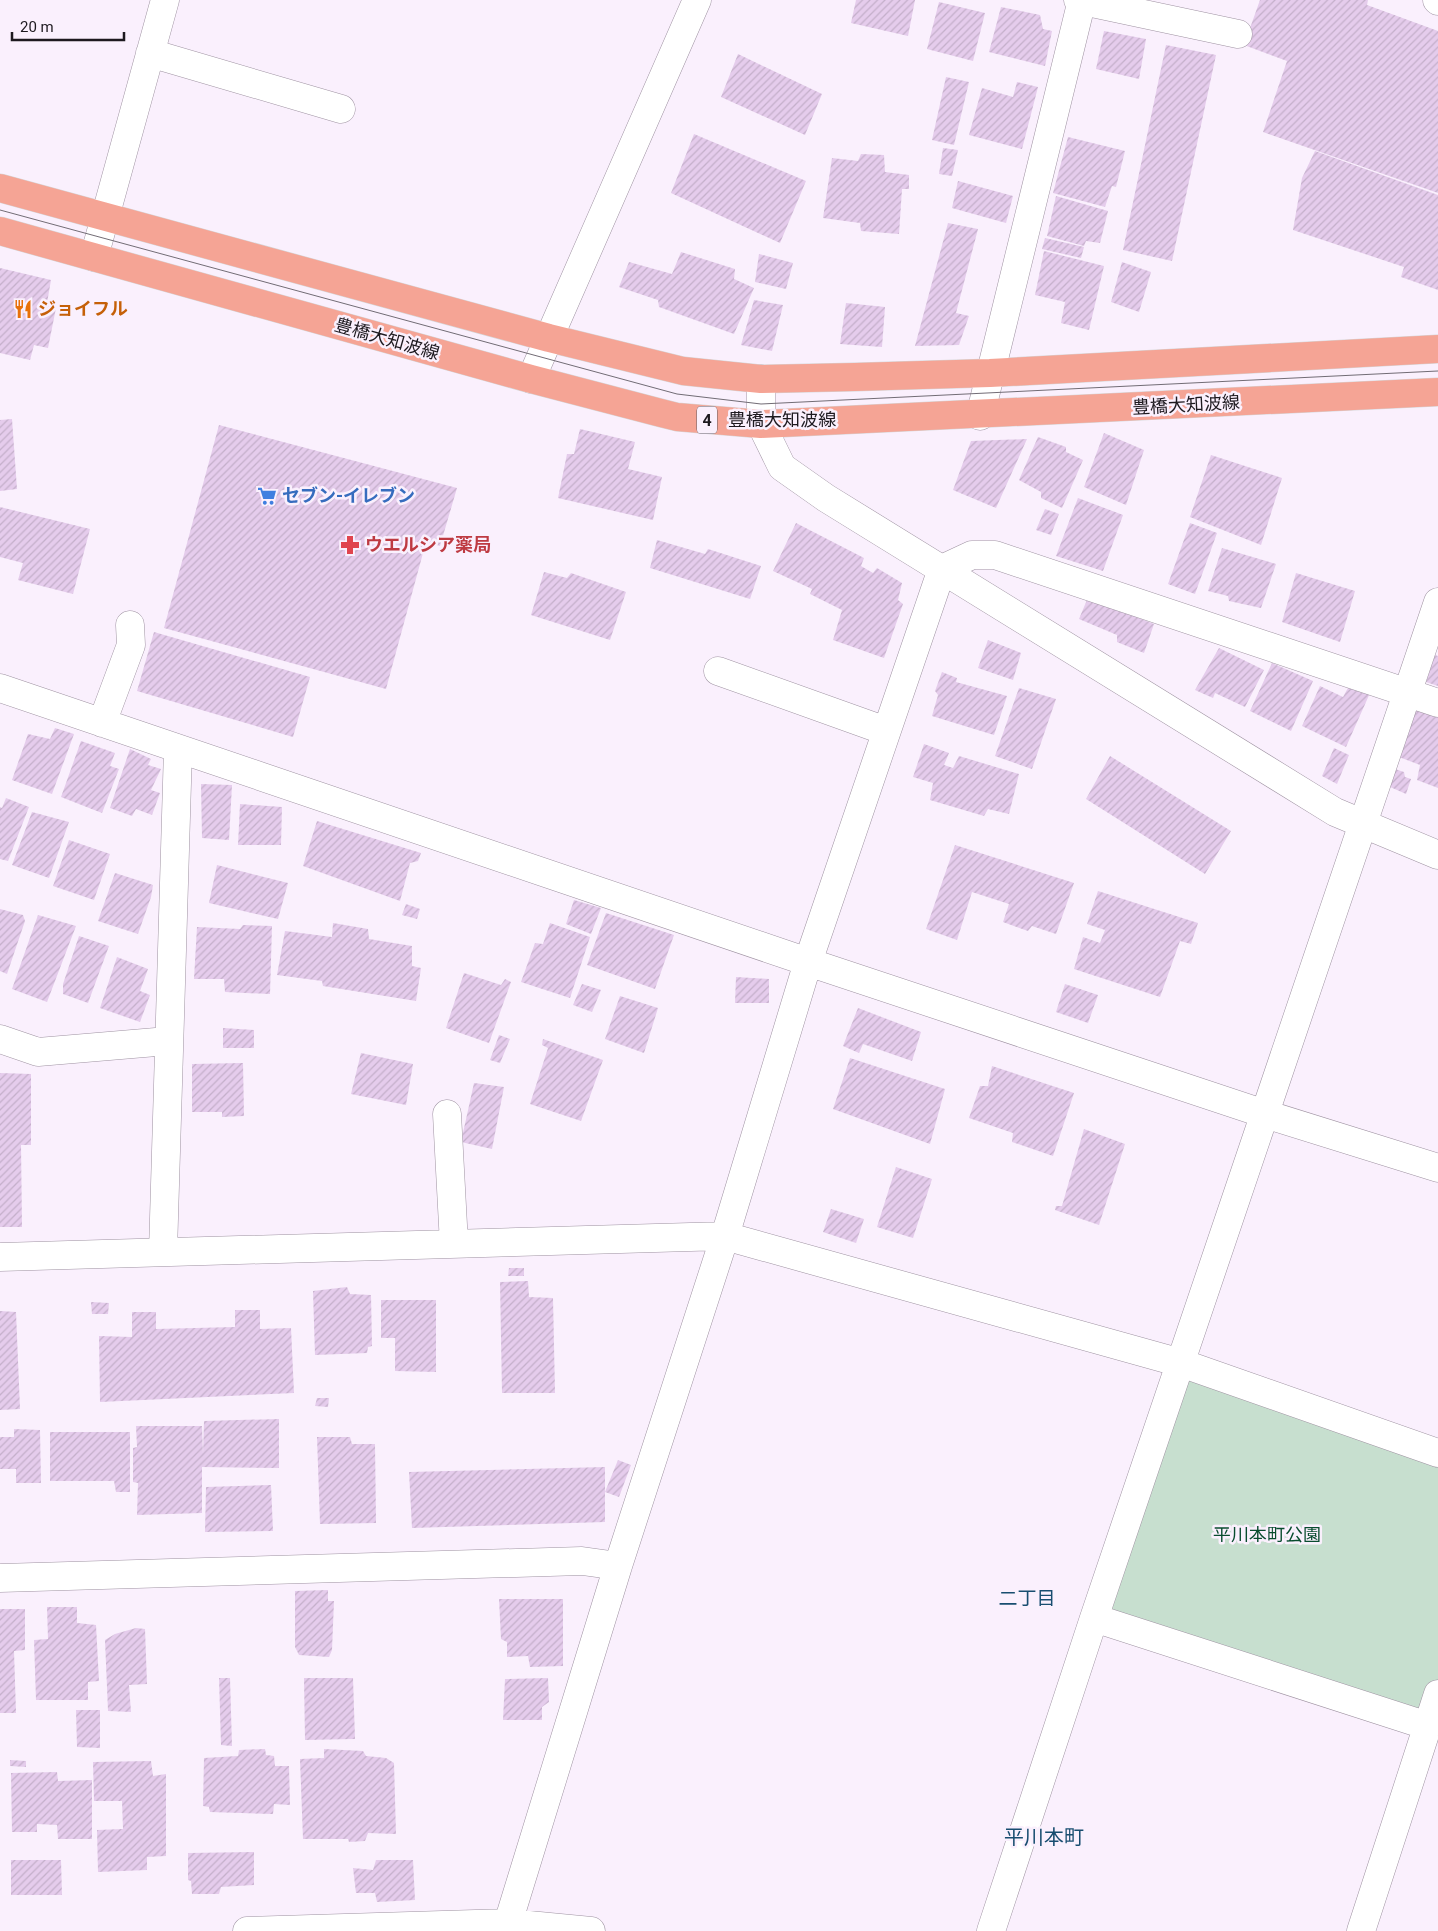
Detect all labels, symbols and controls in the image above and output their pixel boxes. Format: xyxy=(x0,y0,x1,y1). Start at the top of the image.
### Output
scale bar xyxy=(12,10,125,42)
text: 20 m xyxy=(20,18,54,36)
restaurant icon: ジョイフル xyxy=(12,298,34,320)
place label: ジョイフル xyxy=(38,298,128,319)
street label: 豊橋大知波線 xyxy=(332,314,442,363)
street label: 豊橋大知波線 xyxy=(1131,391,1240,418)
road number: 4 xyxy=(697,406,717,434)
street label: 豊橋大知波線 xyxy=(728,409,836,430)
supermarket icon: セブン-イレブン xyxy=(256,485,278,507)
place label: セブン-イレブン xyxy=(282,485,415,506)
pharmacy icon: ウエルシア薬局 xyxy=(339,534,361,556)
place label: ウエルシア薬局 xyxy=(365,534,491,555)
park label: 平川本町公園 xyxy=(1213,1524,1321,1545)
district label: 二丁目 xyxy=(998,1587,1056,1610)
district label: 平川本町 xyxy=(1004,1825,1084,1849)

